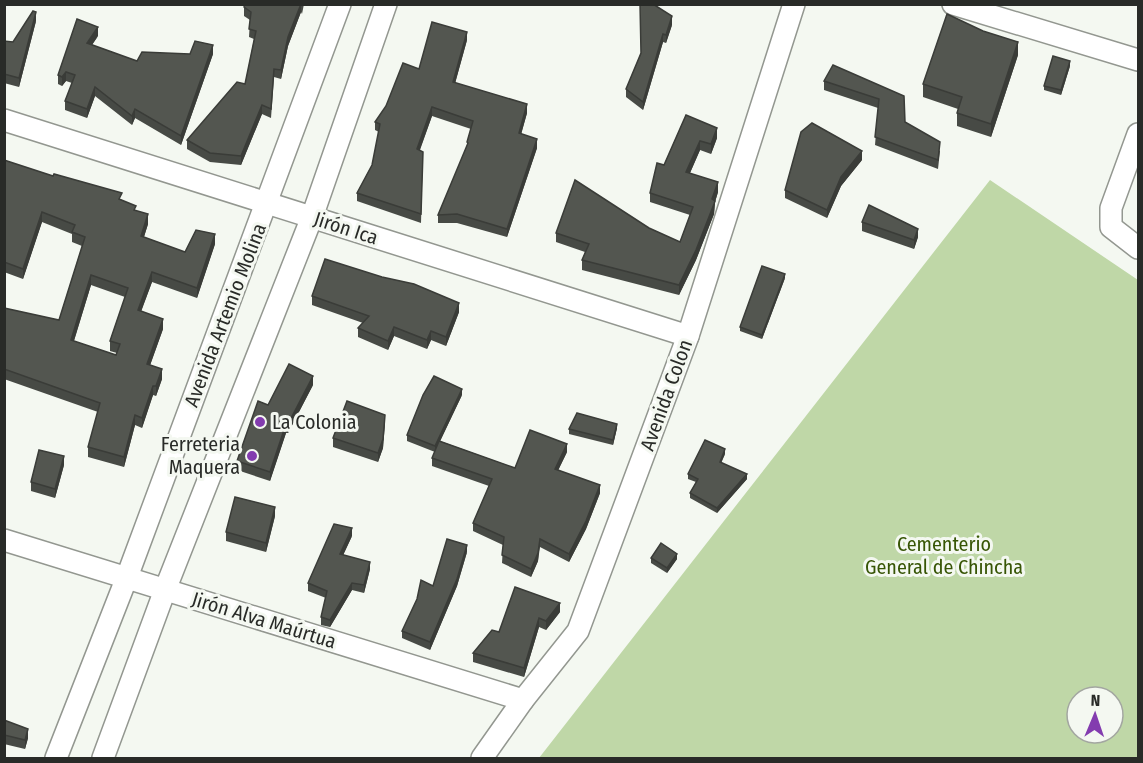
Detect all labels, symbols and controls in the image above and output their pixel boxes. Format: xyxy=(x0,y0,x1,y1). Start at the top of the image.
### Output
street label: Jirón Ica xyxy=(311,206,381,250)
street label: Avenida Artemio Molina xyxy=(179,220,271,410)
street label: Avenida Colon xyxy=(635,336,697,454)
place label: La Colonia xyxy=(272,410,357,434)
marker: La Colonia xyxy=(253,415,267,429)
place label: Ferreteria Maquera xyxy=(161,432,240,479)
marker: Ferreteria Maquera xyxy=(245,449,259,463)
park label: Cementerio General de Chincha xyxy=(865,532,1023,579)
street label: Jirón Alva Maúrtua xyxy=(189,587,339,653)
north arrow xyxy=(1065,685,1125,745)
text: N xyxy=(1090,691,1101,710)

